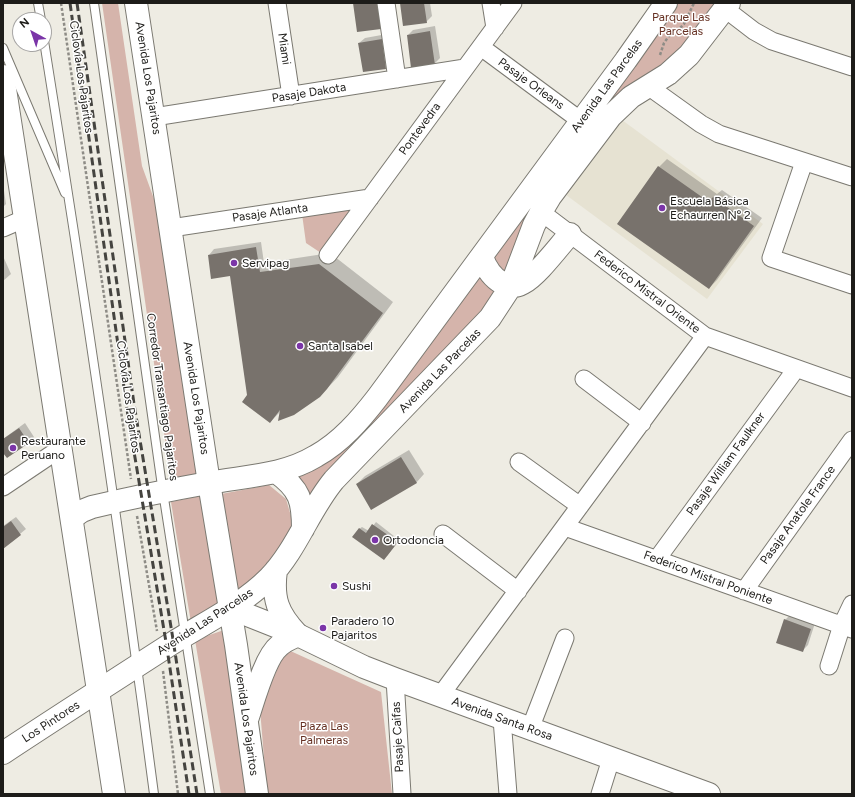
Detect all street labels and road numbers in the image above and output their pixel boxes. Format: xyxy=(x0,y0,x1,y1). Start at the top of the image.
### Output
street label: Ciclovía Los Pajaritos xyxy=(66,20,96,134)
street label: Avenida Los Pajaritos xyxy=(132,20,164,136)
street label: Miami xyxy=(275,32,293,66)
street label: Avenida Las Parcelas xyxy=(568,37,646,135)
street label: Pasaje Orleans xyxy=(495,55,567,113)
street label: Pasaje Dakota xyxy=(271,80,347,106)
street label: Pontevedra xyxy=(396,100,444,158)
street label: Pasaje Atlanta xyxy=(231,201,309,225)
street label: Federico Mistral Oriente xyxy=(591,247,703,337)
street label: Corredor Transantiago Pajaritos xyxy=(143,312,181,482)
street label: Avenida Las Parcelas xyxy=(396,326,484,416)
street label: Ciclovía Los Pajaritos xyxy=(113,340,143,454)
street label: Avenida Los Pajaritos xyxy=(180,340,212,456)
street label: Pasaje William Faulkner xyxy=(684,410,768,518)
street label: Pasaje Anatole France xyxy=(757,463,839,567)
street label: Federico Mistral Poniente xyxy=(642,548,774,608)
street label: Avenida Las Parcelas xyxy=(154,586,256,658)
street label: Avenida Los Pajaritos xyxy=(231,661,261,777)
street label: Avenida Santa Rosa xyxy=(450,694,554,744)
street label: Los Pintores xyxy=(19,698,83,746)
street label: Pasaje Caifas xyxy=(389,701,407,773)

